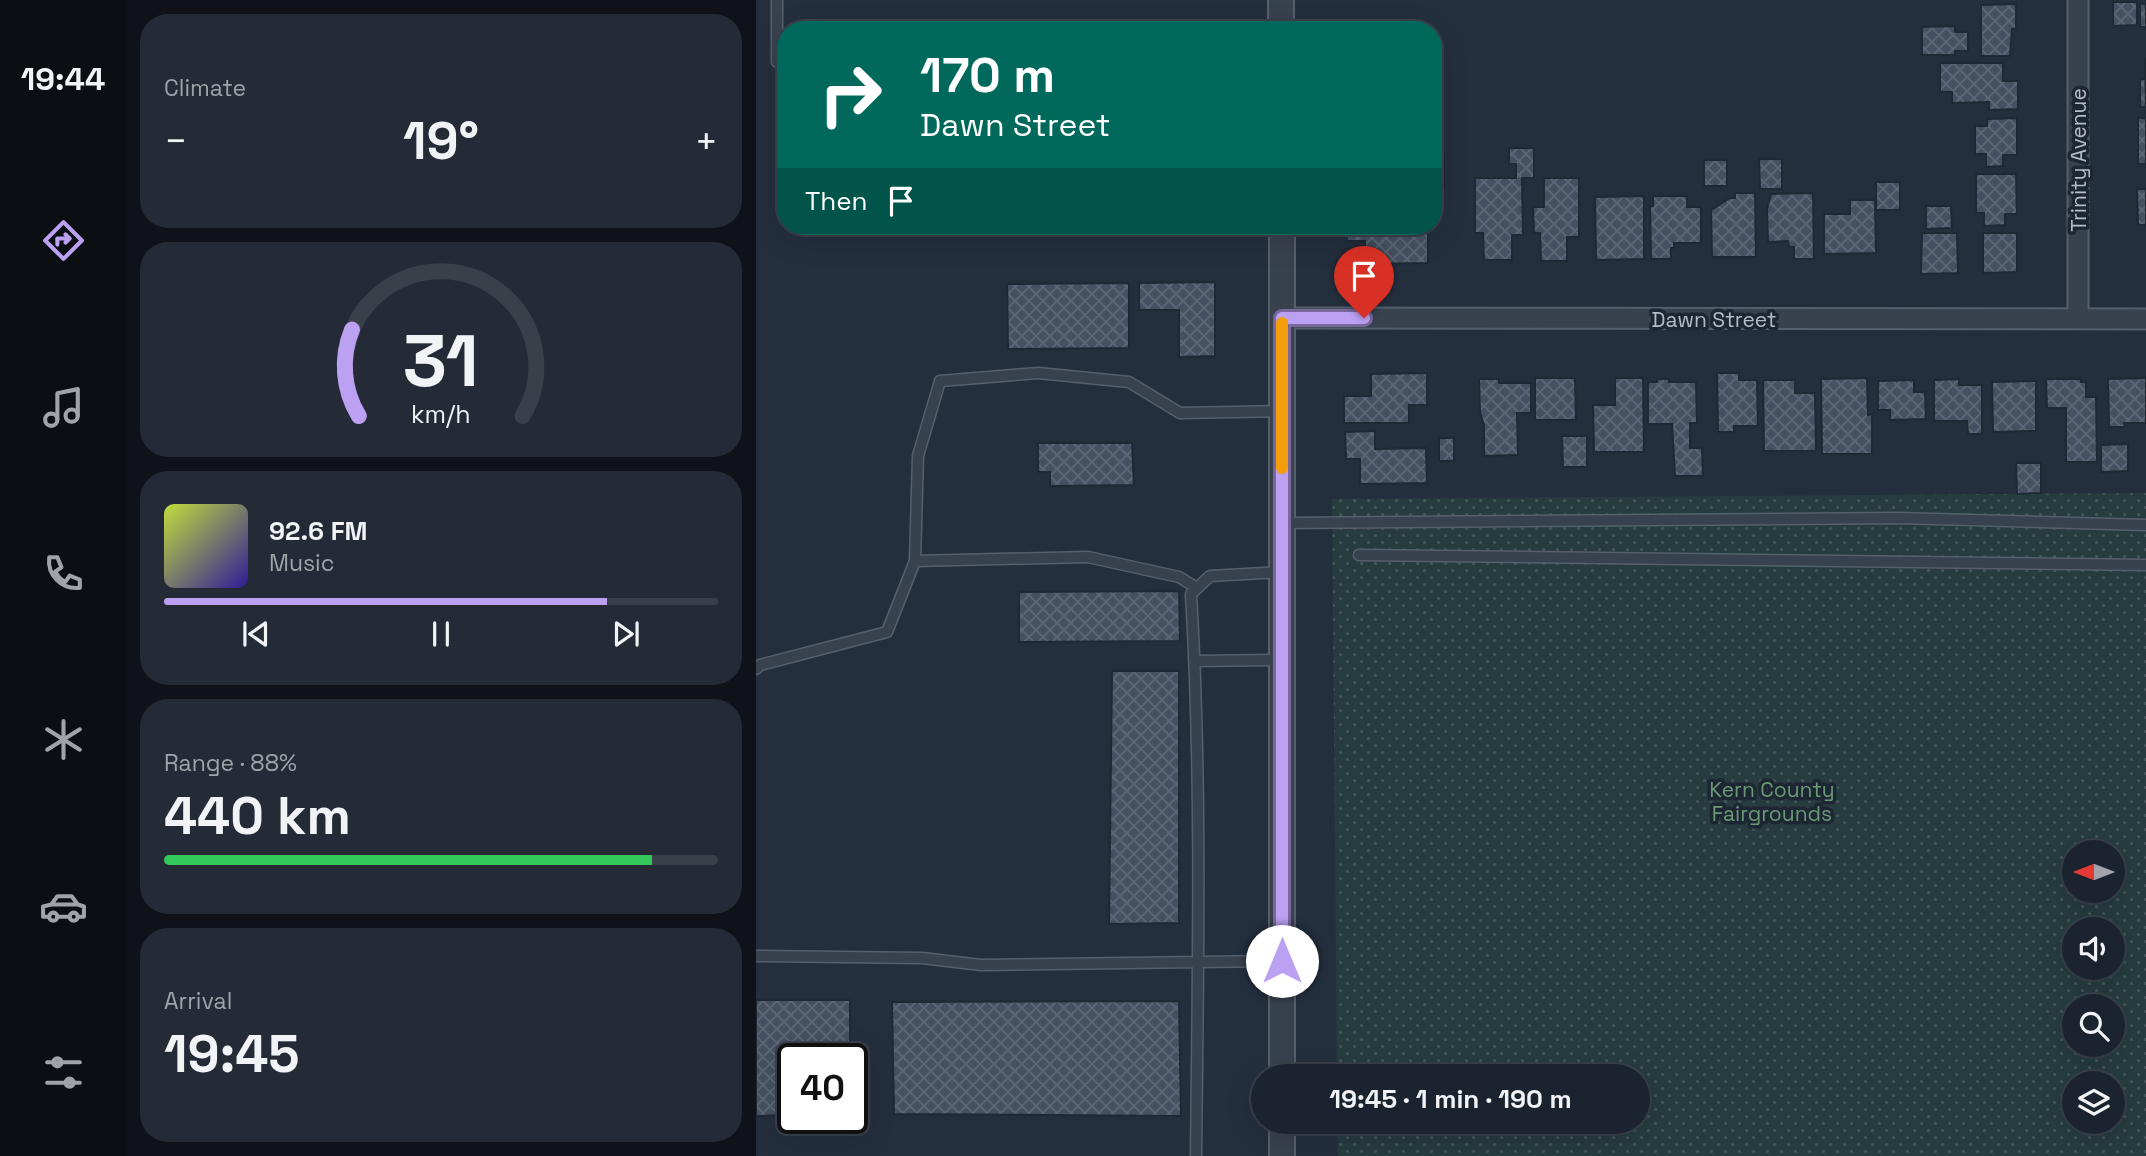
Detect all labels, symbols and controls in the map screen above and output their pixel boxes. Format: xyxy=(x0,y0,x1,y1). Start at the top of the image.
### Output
text: 170 m xyxy=(920,44,1055,106)
icon: right xyxy=(805,49,896,140)
text: 19:44 xyxy=(21,59,105,99)
text: Climate xyxy=(164,73,246,103)
street label: Trinity Avenue xyxy=(2065,88,2092,232)
text: Dawn Street xyxy=(920,105,1111,145)
text: 19° xyxy=(403,108,479,174)
text: − xyxy=(164,117,188,165)
text: + xyxy=(694,117,718,165)
icon: arrive xyxy=(882,182,920,220)
text: Then xyxy=(805,184,868,218)
icon: directions xyxy=(39,216,88,265)
pin xyxy=(1334,246,1394,318)
icon: arrive xyxy=(1345,257,1383,295)
street label: Dawn Street xyxy=(1651,306,1777,333)
text: 31 xyxy=(403,314,479,407)
icon: music xyxy=(39,383,88,432)
text: km/h xyxy=(411,397,471,429)
text: 92.6 FM xyxy=(269,514,368,548)
text: Music xyxy=(269,548,334,578)
icon: phone xyxy=(39,549,88,598)
icon: previous xyxy=(237,615,275,653)
icon: pause xyxy=(422,615,460,653)
icon: next xyxy=(607,615,645,653)
icon: climate xyxy=(39,715,88,764)
text: Range · 88% xyxy=(164,748,297,778)
park label: Kern County Fairgrounds xyxy=(1709,776,1835,827)
text: 440 km xyxy=(164,783,351,849)
north arrow xyxy=(2062,840,2124,903)
map controls xyxy=(2062,840,2125,1134)
icon: car xyxy=(39,882,88,931)
button: sound xyxy=(2062,917,2125,980)
position arrow xyxy=(1245,924,1319,998)
text: Arrival xyxy=(164,986,232,1016)
button: search xyxy=(2062,994,2125,1057)
text: 19:45 xyxy=(164,1021,299,1087)
speed limit sign: 40 xyxy=(777,1043,868,1134)
icon: filters xyxy=(39,1048,88,1097)
button: layers xyxy=(2062,1071,2125,1134)
text: 19:45 · 1 min · 190 m xyxy=(1329,1082,1572,1116)

